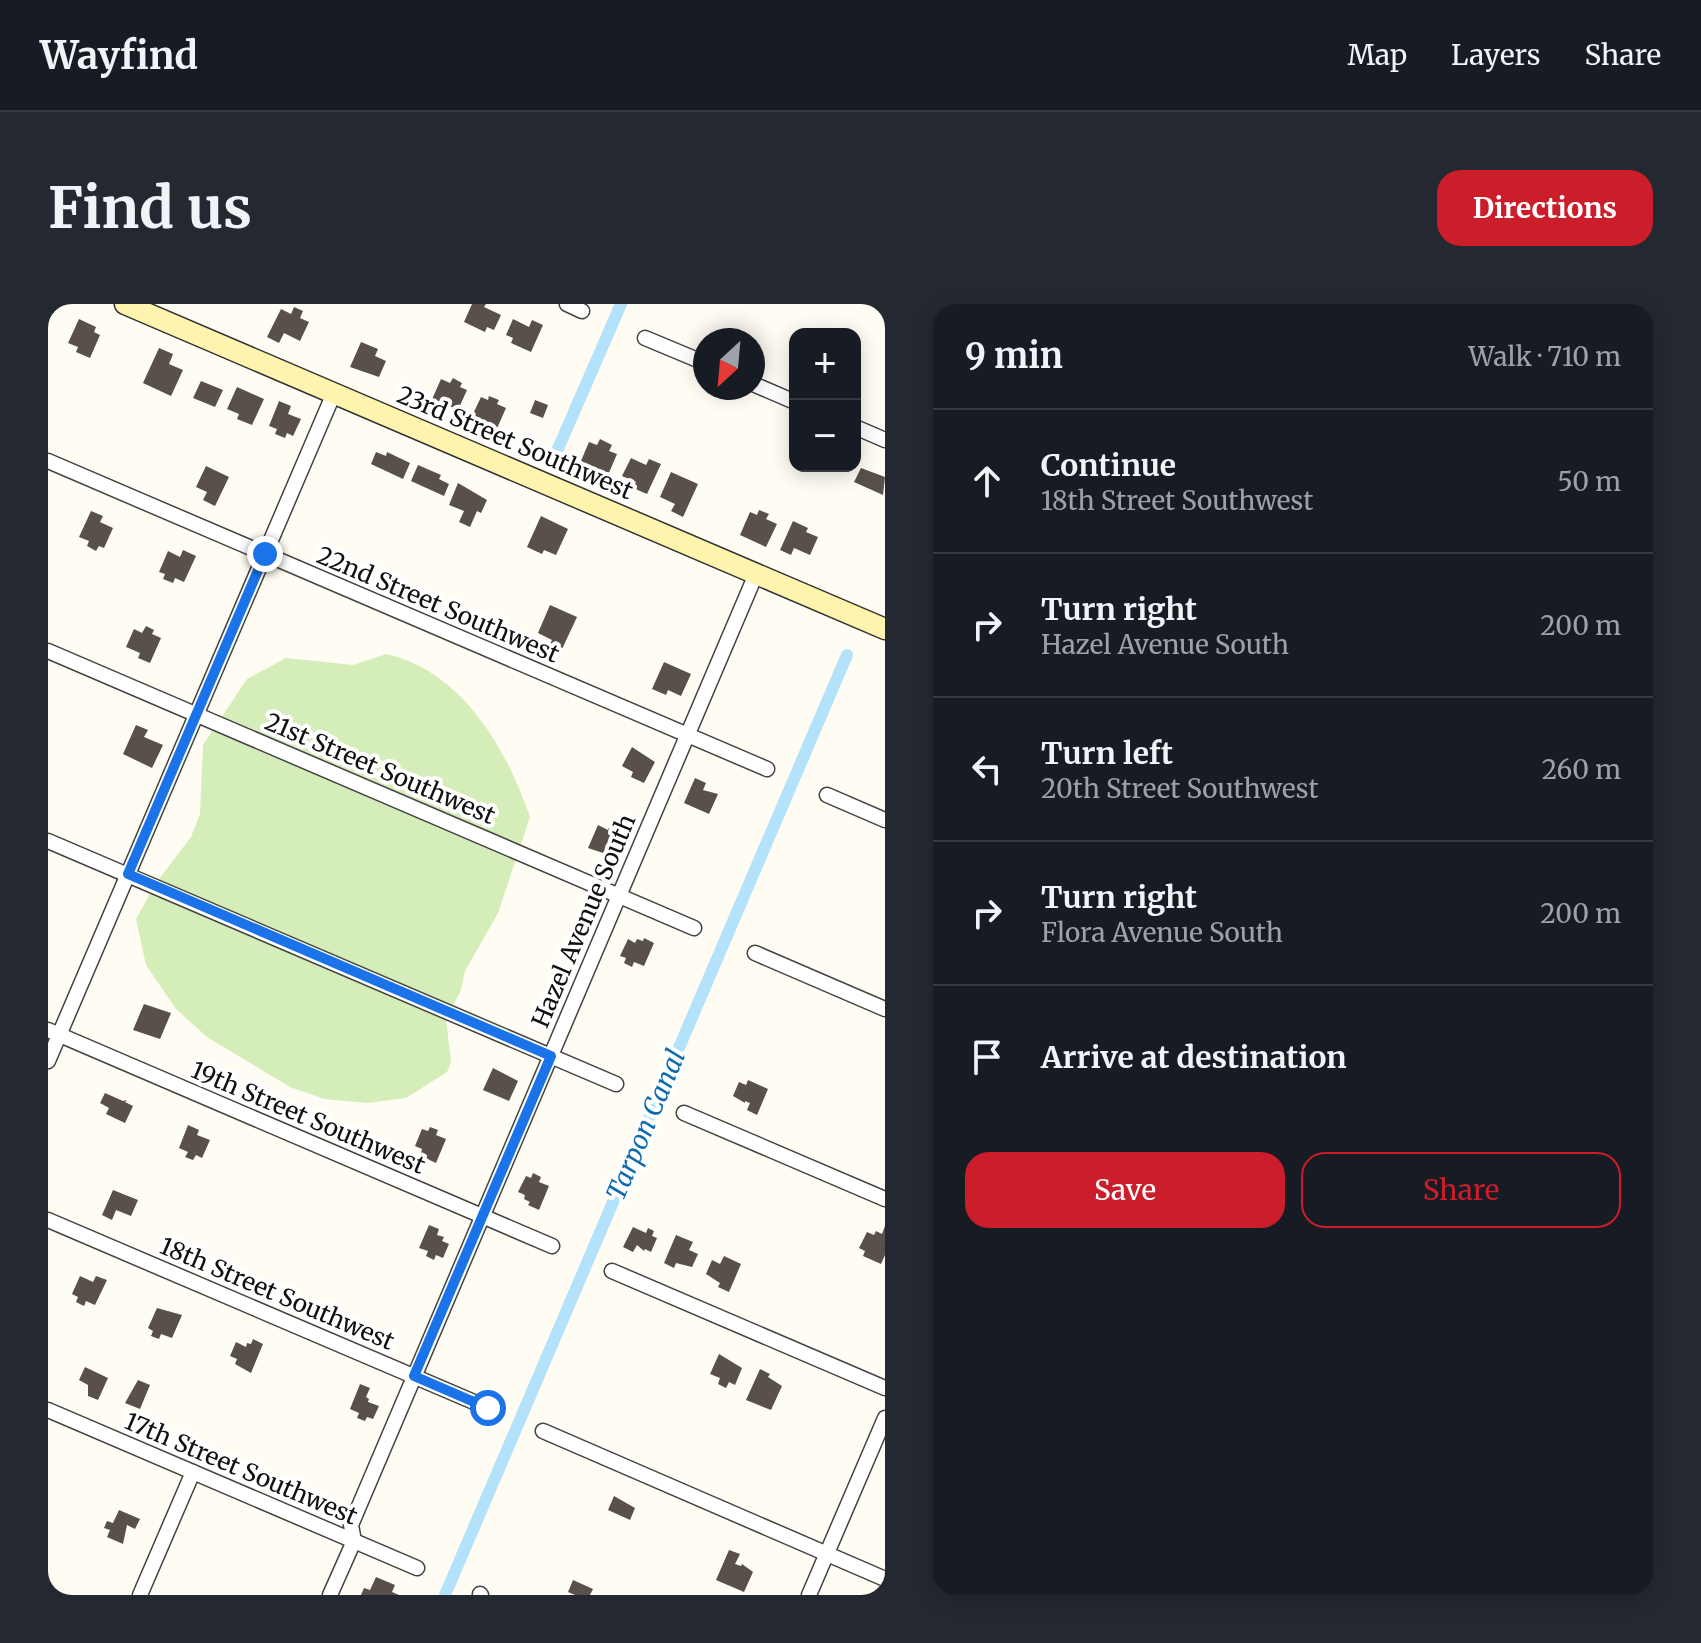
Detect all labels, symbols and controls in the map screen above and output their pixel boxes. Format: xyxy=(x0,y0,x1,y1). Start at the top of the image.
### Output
text: Wayfind xyxy=(40,32,198,79)
text: Map xyxy=(1347,37,1407,73)
text: Layers xyxy=(1451,37,1540,73)
text: Share xyxy=(1584,37,1661,73)
button: Directions xyxy=(1437,170,1653,246)
text: Find us xyxy=(48,173,252,243)
north arrow xyxy=(693,328,765,400)
map controls xyxy=(789,328,861,472)
button: + xyxy=(789,328,861,400)
text: 9 min xyxy=(965,335,1063,377)
text: Walk · 710 m xyxy=(1469,340,1621,373)
street label: 23rd Street Southwest xyxy=(393,379,638,507)
button: − xyxy=(789,400,861,472)
text: Continue xyxy=(1041,446,1176,484)
icon: ahead xyxy=(965,459,1009,503)
text: 50 m xyxy=(1557,465,1621,498)
text: 18th Street Southwest xyxy=(1041,484,1313,517)
route end xyxy=(247,536,283,572)
street label: 22nd Street Southwest xyxy=(312,539,565,670)
text: Turn right xyxy=(1041,590,1197,628)
icon: right xyxy=(965,603,1009,647)
text: 200 m xyxy=(1540,609,1621,642)
text: Hazel Avenue South xyxy=(1041,628,1289,661)
street label: 21st Street Southwest xyxy=(260,706,501,831)
text: Turn left xyxy=(1041,734,1173,772)
icon: left xyxy=(965,747,1009,791)
text: 260 m xyxy=(1542,753,1621,786)
text: 20th Street Southwest xyxy=(1041,772,1319,805)
street label: Hazel Avenue South xyxy=(525,809,643,1032)
text: Turn right xyxy=(1041,878,1197,916)
icon: right xyxy=(965,891,1009,935)
text: 200 m xyxy=(1540,897,1621,930)
text: Flora Avenue South xyxy=(1041,916,1283,949)
icon: arrive xyxy=(965,1035,1009,1079)
text: Arrive at destination xyxy=(1041,1038,1347,1076)
water label: Tarpon Canal xyxy=(599,1044,692,1205)
street label: 19th Street Southwest xyxy=(186,1054,431,1181)
button: Save xyxy=(965,1152,1285,1228)
button: Share xyxy=(1301,1152,1621,1228)
street label: 18th Street Southwest xyxy=(155,1230,400,1357)
route start xyxy=(470,1390,506,1426)
street label: 17th Street Southwest xyxy=(120,1405,363,1532)

